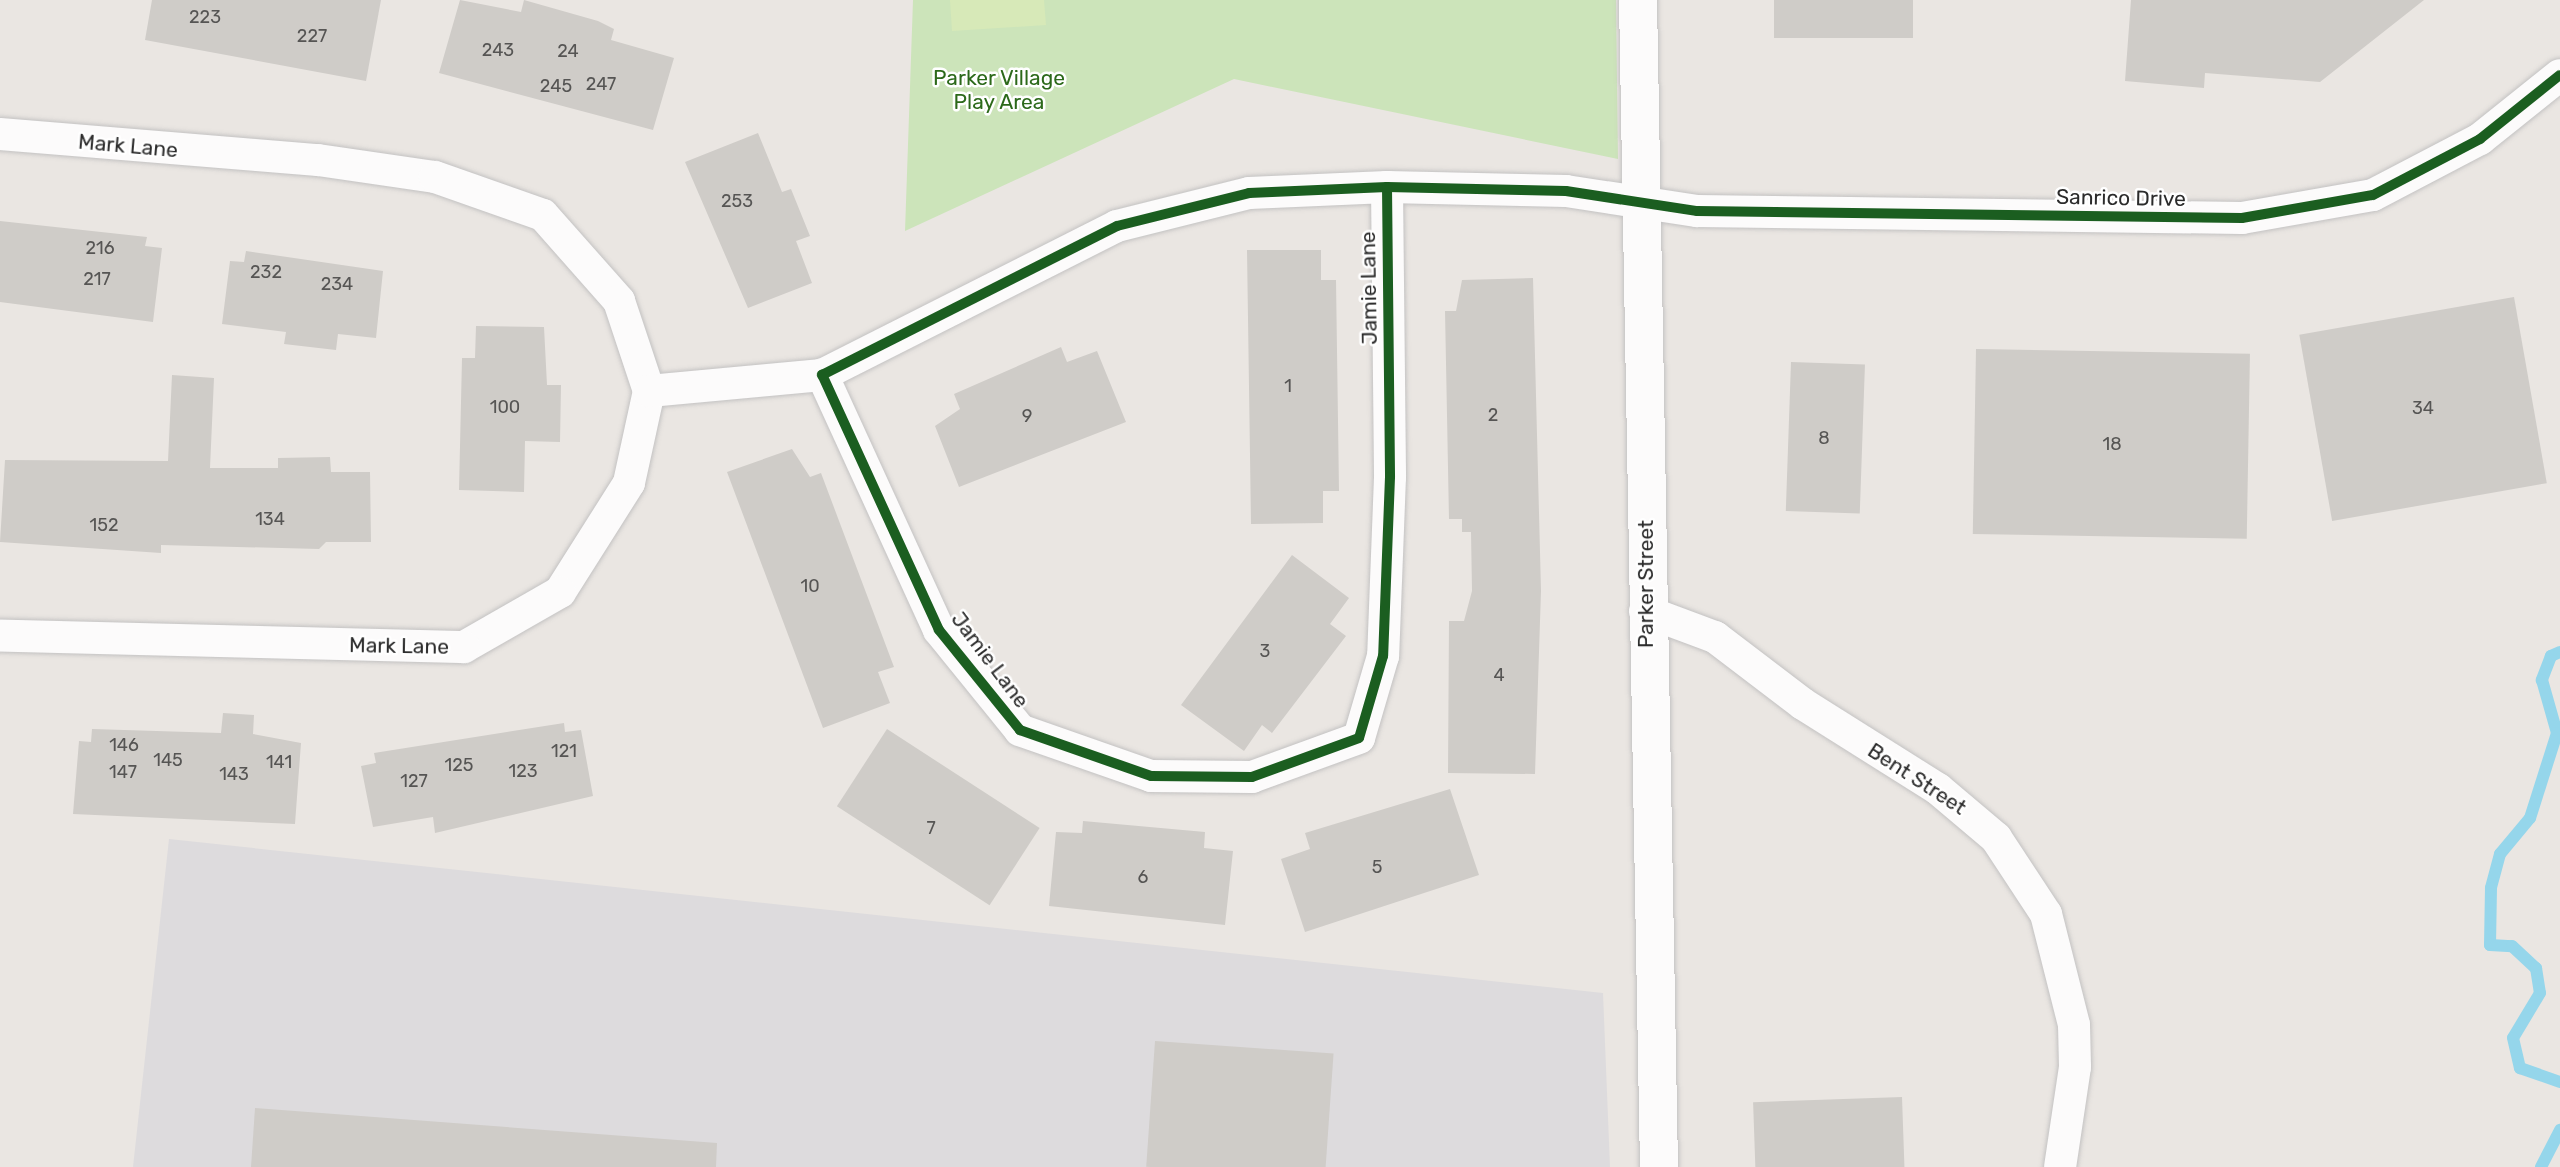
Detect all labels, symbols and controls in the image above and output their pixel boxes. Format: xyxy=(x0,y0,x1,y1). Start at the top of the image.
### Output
house number: 223 xyxy=(189,6,221,28)
house number: 227 xyxy=(297,25,327,47)
house number: 243 xyxy=(482,39,514,61)
house number: 24 xyxy=(557,40,579,62)
park label: Parker Village Play Area xyxy=(933,65,1065,115)
house number: 247 xyxy=(586,73,616,95)
house number: 245 xyxy=(540,75,572,97)
street label: Mark Lane xyxy=(77,129,179,163)
street label: Sanrico Drive xyxy=(2056,184,2186,212)
house number: 253 xyxy=(721,190,753,212)
street label: Jamie Lane xyxy=(1355,231,1383,345)
house number: 216 xyxy=(85,237,115,259)
house number: 232 xyxy=(250,261,282,283)
house number: 217 xyxy=(83,268,111,290)
house number: 234 xyxy=(321,273,353,295)
house number: 1 xyxy=(1284,375,1292,397)
house number: 100 xyxy=(490,396,520,418)
house number: 34 xyxy=(2412,397,2434,419)
house number: 2 xyxy=(1488,404,1498,426)
house number: 9 xyxy=(1022,405,1032,427)
house number: 8 xyxy=(1818,427,1830,449)
house number: 18 xyxy=(2102,433,2122,455)
house number: 134 xyxy=(255,508,285,530)
house number: 152 xyxy=(90,514,118,536)
street label: Parker Street xyxy=(1633,520,1659,648)
house number: 10 xyxy=(800,575,820,597)
street label: Jamie Lane xyxy=(946,607,1034,713)
street label: Mark Lane xyxy=(349,633,449,659)
house number: 3 xyxy=(1260,640,1270,662)
house number: 4 xyxy=(1493,664,1505,686)
house number: 146 xyxy=(109,734,139,756)
street label: Bent Street xyxy=(1863,738,1971,820)
house number: 121 xyxy=(551,740,577,762)
house number: 145 xyxy=(153,749,183,771)
house number: 141 xyxy=(266,751,292,773)
house number: 125 xyxy=(445,754,473,776)
house number: 123 xyxy=(508,760,538,782)
house number: 147 xyxy=(109,761,137,783)
house number: 143 xyxy=(219,763,249,785)
house number: 127 xyxy=(400,770,428,792)
house number: 7 xyxy=(926,817,936,839)
house number: 5 xyxy=(1372,856,1382,878)
house number: 6 xyxy=(1138,866,1148,888)

